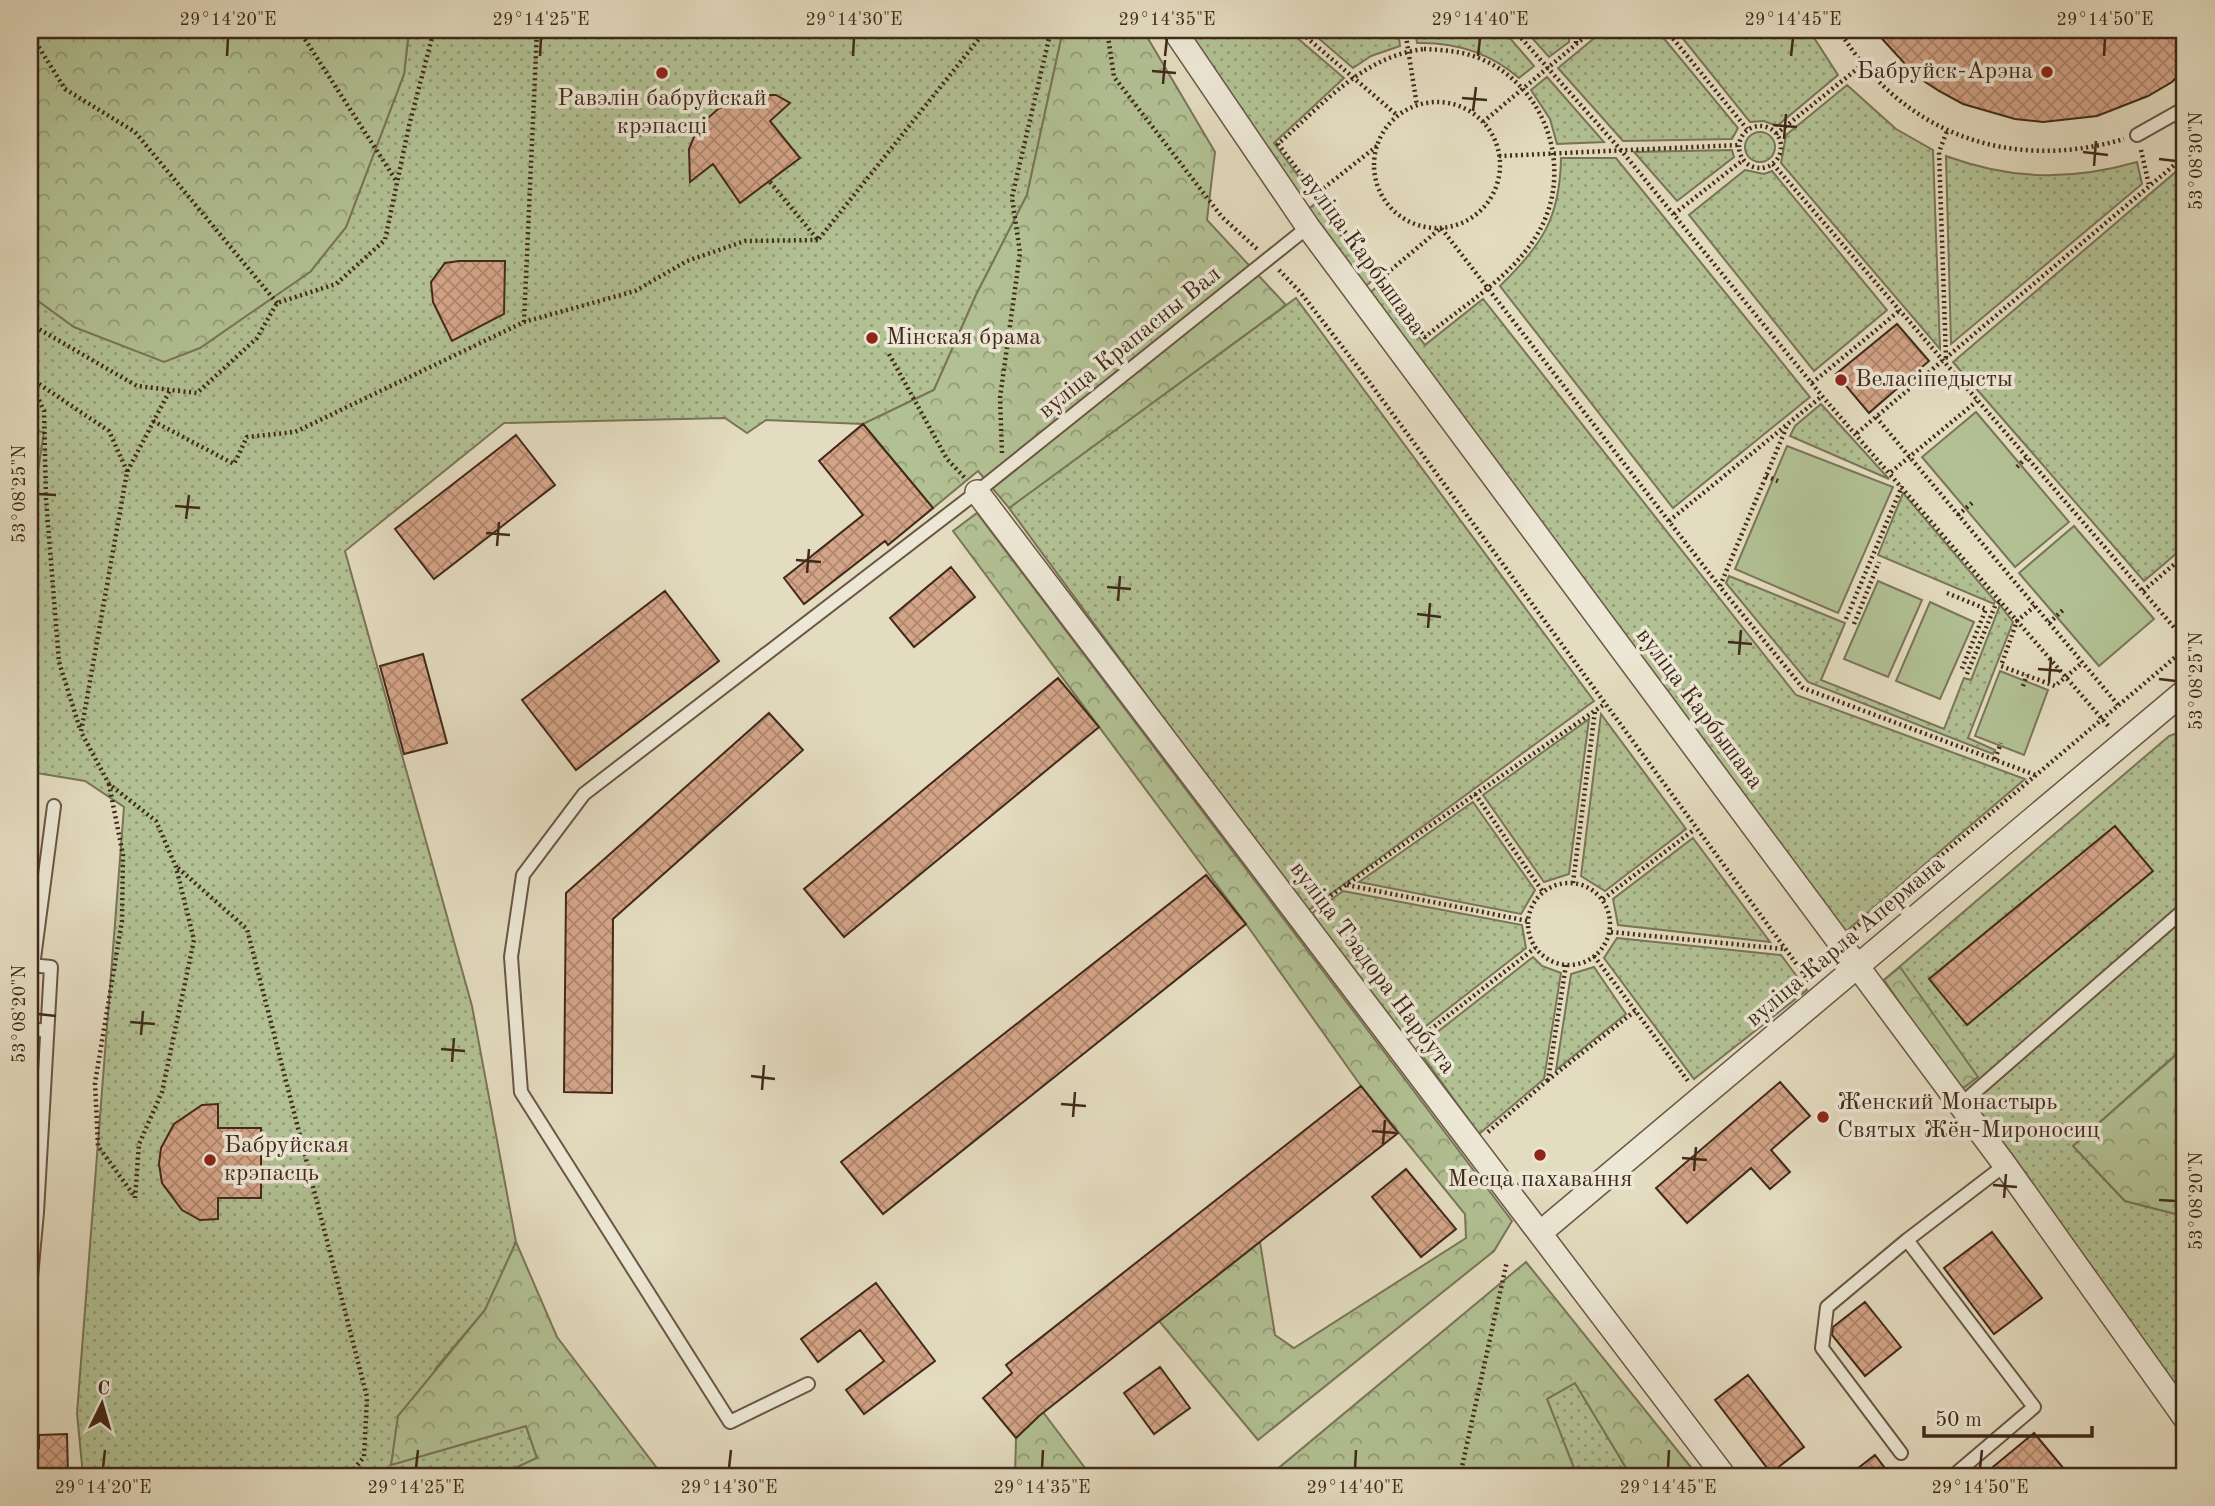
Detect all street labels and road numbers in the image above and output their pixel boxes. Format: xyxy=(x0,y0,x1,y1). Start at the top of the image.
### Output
street label: вуліца Карбышава xyxy=(1295,168,1429,340)
street label: вуліца Крапасны Вал xyxy=(1034,262,1226,424)
street label: вуліца Карбышава xyxy=(1631,624,1767,794)
street label: вуліца Карла Апермана xyxy=(1742,852,1950,1032)
street label: вуліца Тэадора Нарбута xyxy=(1285,858,1459,1079)

